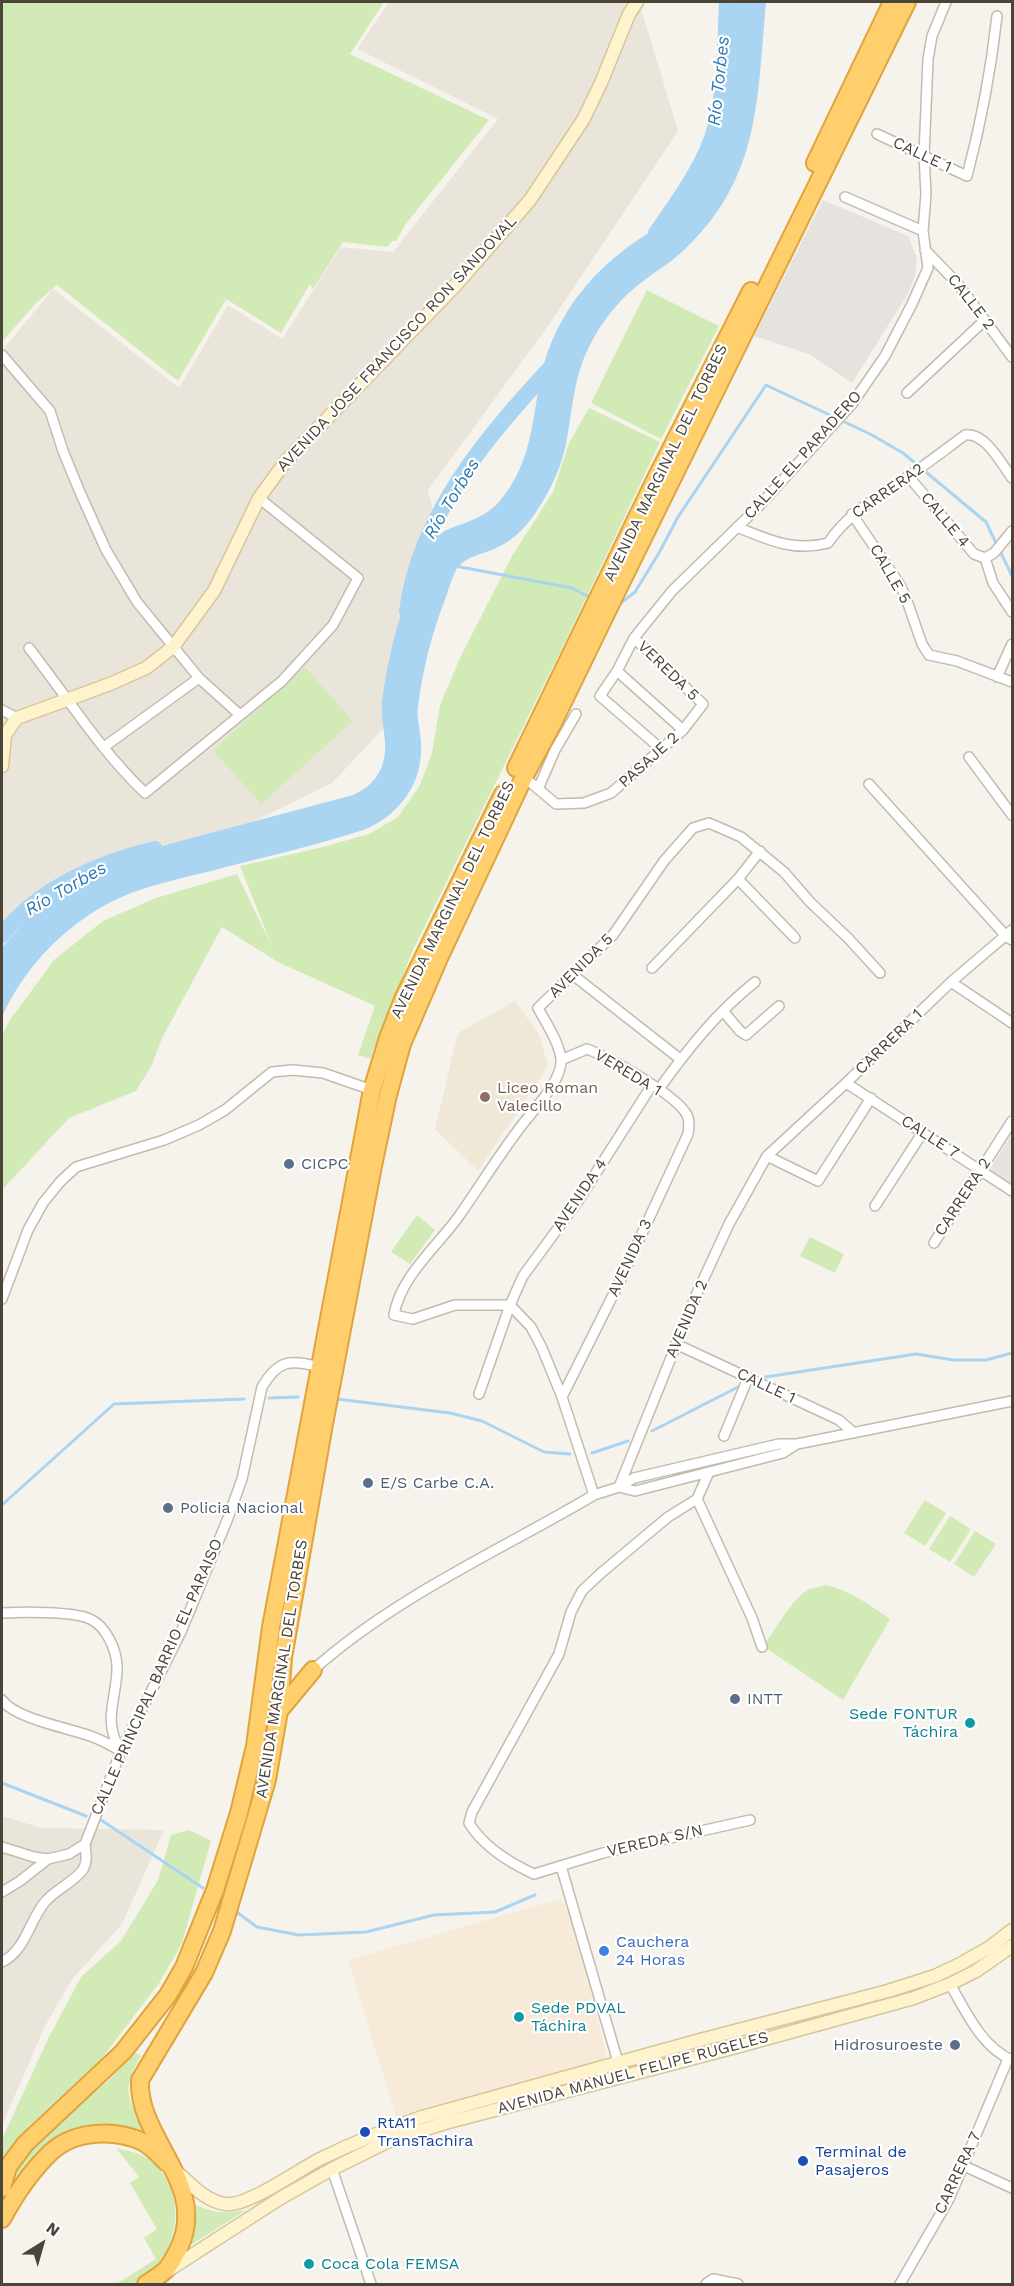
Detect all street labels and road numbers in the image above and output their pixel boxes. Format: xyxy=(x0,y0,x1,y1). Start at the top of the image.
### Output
street label: CALLE 1 xyxy=(890,133,954,177)
street label: AVENIDA JOSE FRANCISCO RON SANDOVAL xyxy=(273,212,521,476)
street label: CALLE 2 xyxy=(943,270,999,334)
street label: AVENIDA MARGINAL DEL TORBES xyxy=(600,341,732,585)
street label: CALLE EL PARADERO xyxy=(740,387,866,523)
street label: CARRERA2 xyxy=(848,459,928,523)
street label: CALLE 4 xyxy=(916,489,974,551)
street label: CALLE 5 xyxy=(865,541,915,607)
street label: VEREDA 5 xyxy=(633,637,703,705)
street label: PASAJE 2 xyxy=(615,728,683,792)
street label: AVENIDA MARGINAL DEL TORBES xyxy=(387,778,519,1022)
street label: AVENIDA 5 xyxy=(545,930,617,1002)
street label: CARRERA 1 xyxy=(851,1005,927,1079)
street label: VEREDA 1 xyxy=(591,1045,665,1101)
street label: CALLE 7 xyxy=(897,1111,963,1163)
street label: CARRERA 2 xyxy=(931,1154,995,1240)
street label: AVENIDA 4 xyxy=(549,1155,611,1235)
street label: AVENIDA 3 xyxy=(604,1216,656,1300)
street label: AVENIDA 2 xyxy=(662,1277,712,1361)
street label: CALLE 1 xyxy=(734,1364,798,1408)
street label: CALLE PRINCIPAL BARRIO EL PARAISO xyxy=(87,1536,227,1818)
street label: AVENIDA MARGINAL DEL TORBES xyxy=(252,1538,312,1800)
street label: VEREDA S/N xyxy=(605,1821,705,1861)
street label: AVENIDA MANUEL FELIPE RUGELES xyxy=(495,2028,771,2118)
street label: CARRERA 7 xyxy=(931,2129,985,2217)

